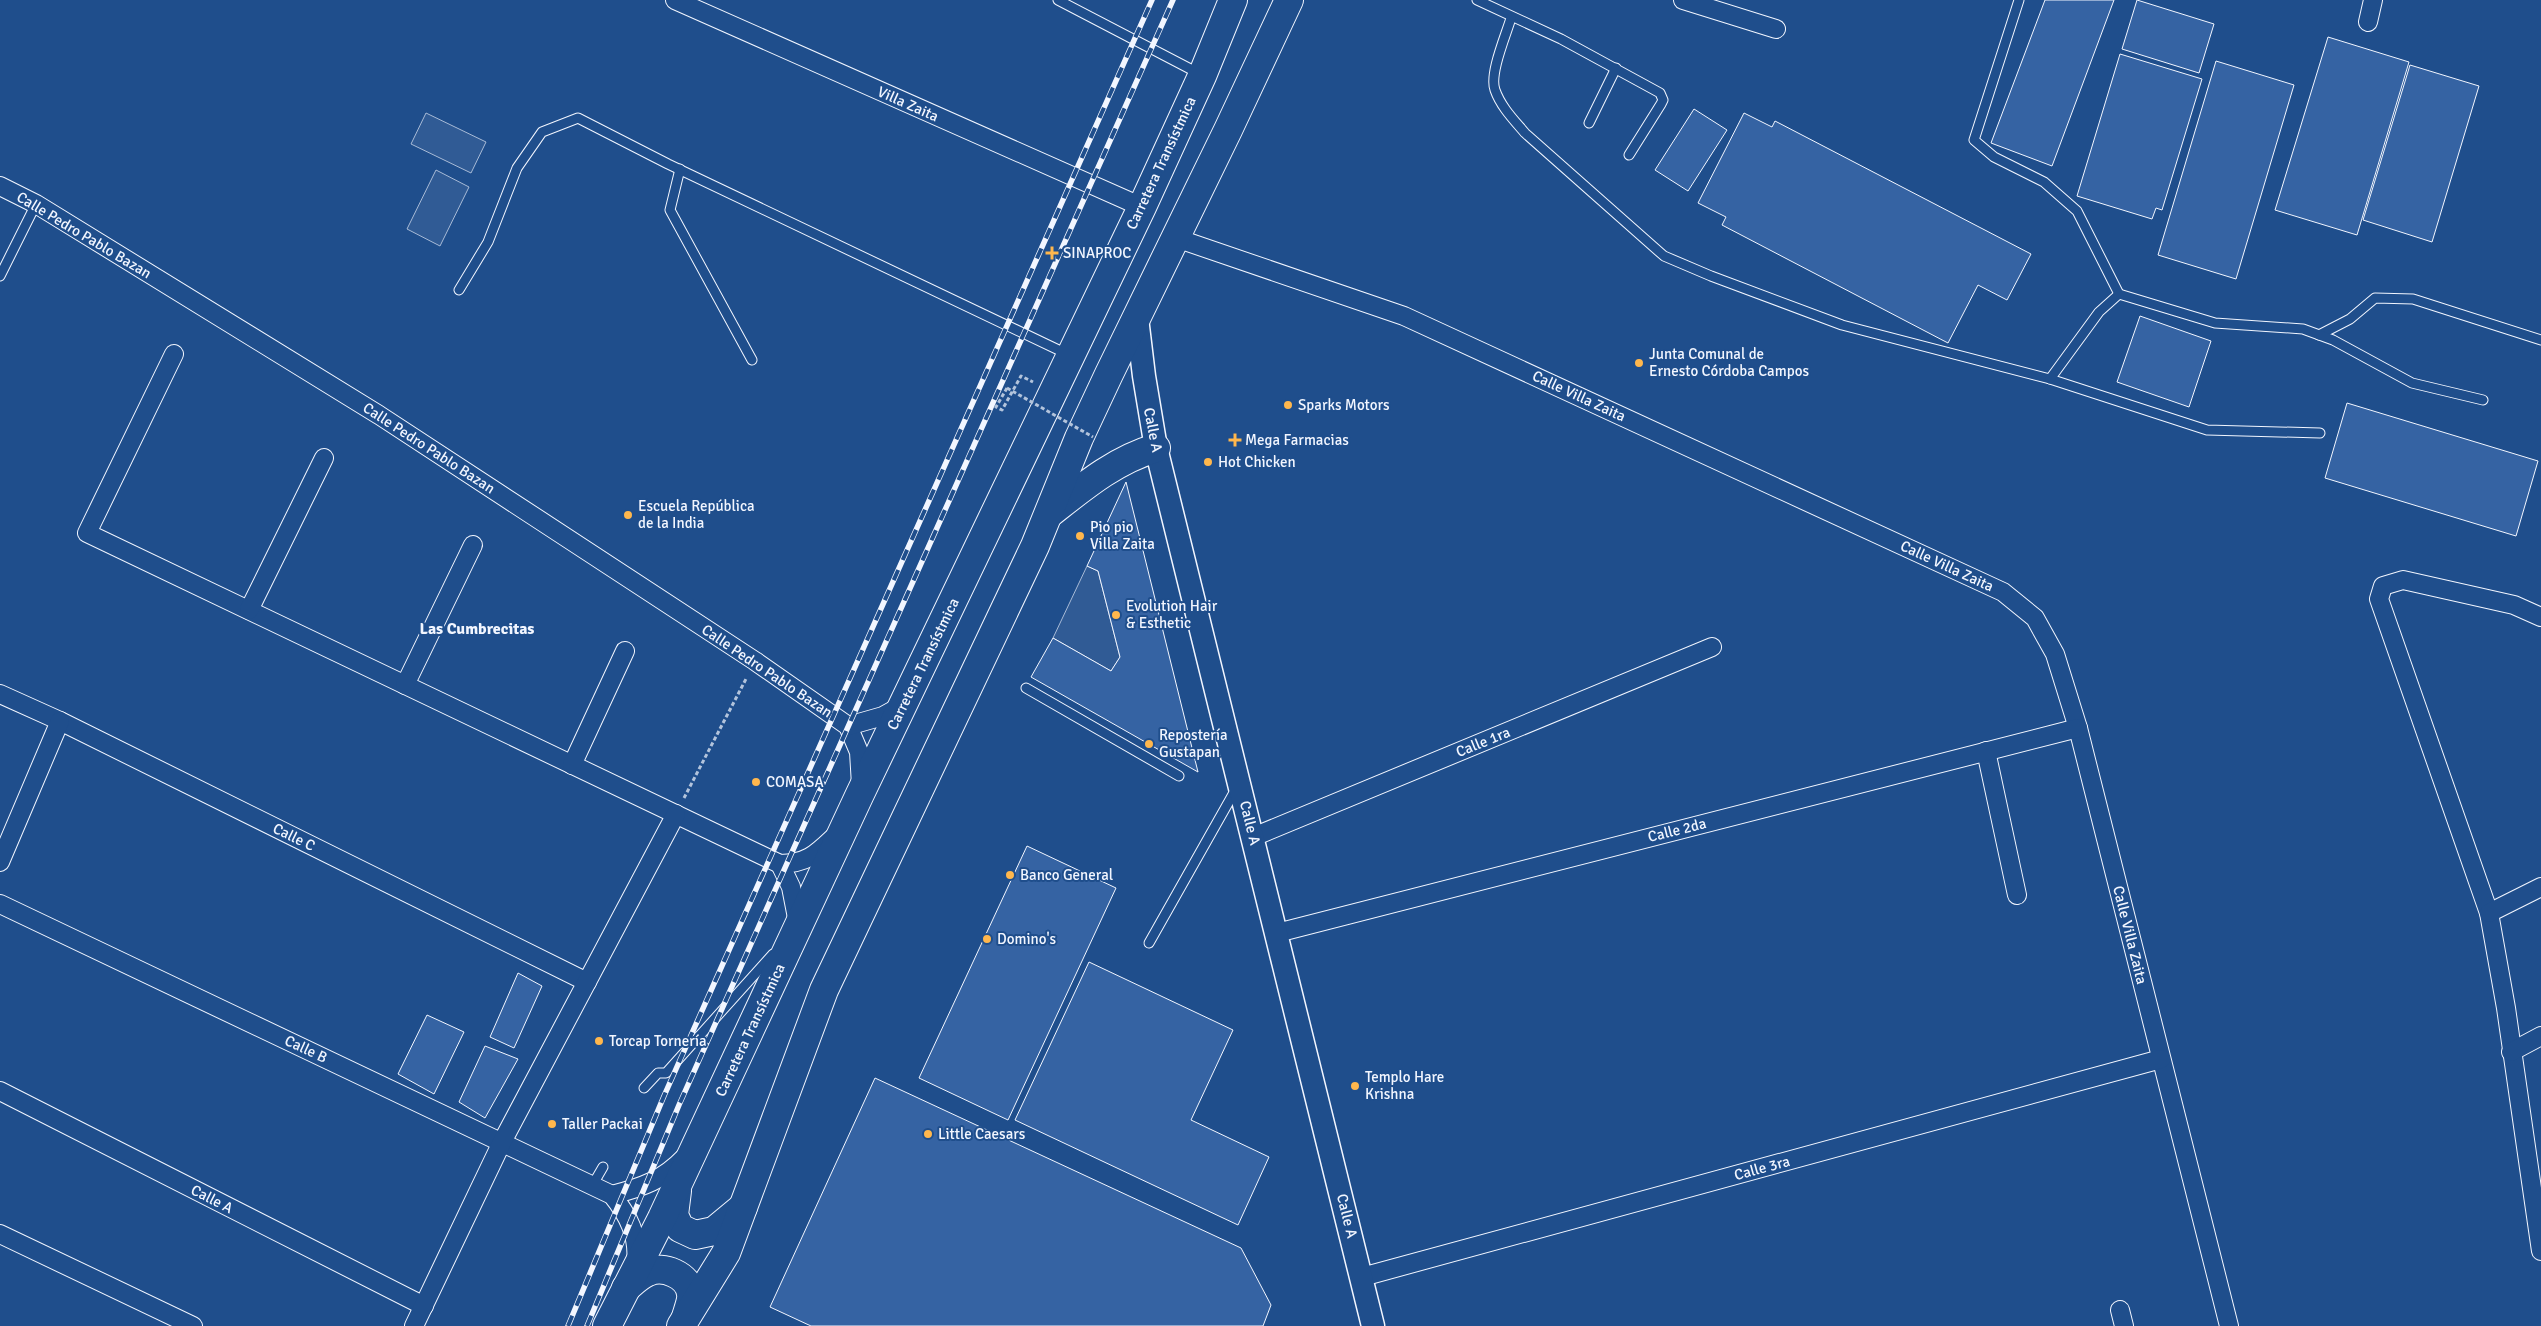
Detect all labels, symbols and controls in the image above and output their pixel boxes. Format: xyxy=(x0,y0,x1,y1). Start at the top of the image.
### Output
street label: Villa Zaita xyxy=(875,83,941,125)
street label: Carretera Transístmica xyxy=(1122,94,1200,232)
street label: Calle Pedro Pablo Bazan xyxy=(13,188,155,282)
place label: SINAPROC xyxy=(1063,244,1131,262)
marker: SINAPROC xyxy=(1045,246,1059,260)
place label: Junta Comunal de Ernesto Córdoba Campos xyxy=(1649,345,1809,380)
marker: Junta Comunal de Ernesto Córdoba Campos xyxy=(1633,357,1645,369)
street label: Calle Villa Zaita xyxy=(1530,367,1628,425)
place label: Sparks Motors xyxy=(1298,396,1390,414)
street label: Calle Pedro Pablo Bazan xyxy=(360,399,498,497)
marker: Sparks Motors xyxy=(1282,399,1294,411)
street label: Calle A xyxy=(1140,406,1166,454)
place label: Mega Farmacias xyxy=(1245,431,1349,449)
marker: Mega Farmacias xyxy=(1229,434,1241,446)
place label: Hot Chicken xyxy=(1218,453,1296,471)
marker: Hot Chicken xyxy=(1202,456,1214,468)
place label: Escuela República de la India xyxy=(638,497,755,532)
marker: Escuela República de la India xyxy=(622,509,634,521)
place label: Pio pio Villa Zaita xyxy=(1090,518,1155,553)
marker: Pio pio Villa Zaita xyxy=(1074,530,1086,542)
street label: Calle Villa Zaita xyxy=(1898,537,1996,595)
street label: Carretera Transístmica xyxy=(883,595,963,733)
place label: Evolution Hair & Esthetic xyxy=(1126,597,1218,632)
marker: Evolution Hair & Esthetic xyxy=(1110,609,1122,621)
district label: Las Cumbrecitas xyxy=(420,619,534,639)
street label: Calle Pedro Pablo Bazan xyxy=(698,620,836,722)
street label: Calle 1ra xyxy=(1453,723,1513,761)
place label: Repostería Gustapan xyxy=(1159,726,1228,761)
marker: Repostería Gustapan xyxy=(1143,738,1155,750)
place label: COMASA xyxy=(766,773,824,791)
marker: COMASA xyxy=(750,776,762,788)
street label: Calle A xyxy=(1236,799,1264,847)
street label: Calle 2da xyxy=(1646,814,1708,846)
street label: Calle C xyxy=(270,819,318,855)
place label: Banco General xyxy=(1020,866,1113,884)
marker: Banco General xyxy=(1004,869,1016,881)
street label: Calle Villa Zaita xyxy=(2109,884,2151,986)
place label: Domino's xyxy=(997,930,1057,948)
marker: Domino's xyxy=(981,933,993,945)
street label: Carretera Transístmica xyxy=(711,961,789,1099)
street label: Calle B xyxy=(282,1031,330,1067)
place label: Torcap Tornería xyxy=(609,1032,707,1050)
marker: Torcap Tornería xyxy=(593,1035,605,1047)
place label: Templo Hare Krishna xyxy=(1365,1068,1444,1103)
marker: Templo Hare Krishna xyxy=(1349,1080,1361,1092)
place label: Taller Packai xyxy=(562,1115,643,1133)
marker: Taller Packai xyxy=(546,1118,558,1130)
place label: Little Caesars xyxy=(938,1125,1026,1143)
marker: Little Caesars xyxy=(922,1128,934,1140)
street label: Calle 3ra xyxy=(1732,1152,1792,1184)
street label: Calle A xyxy=(188,1181,236,1217)
street label: Calle A xyxy=(1333,1192,1361,1240)

